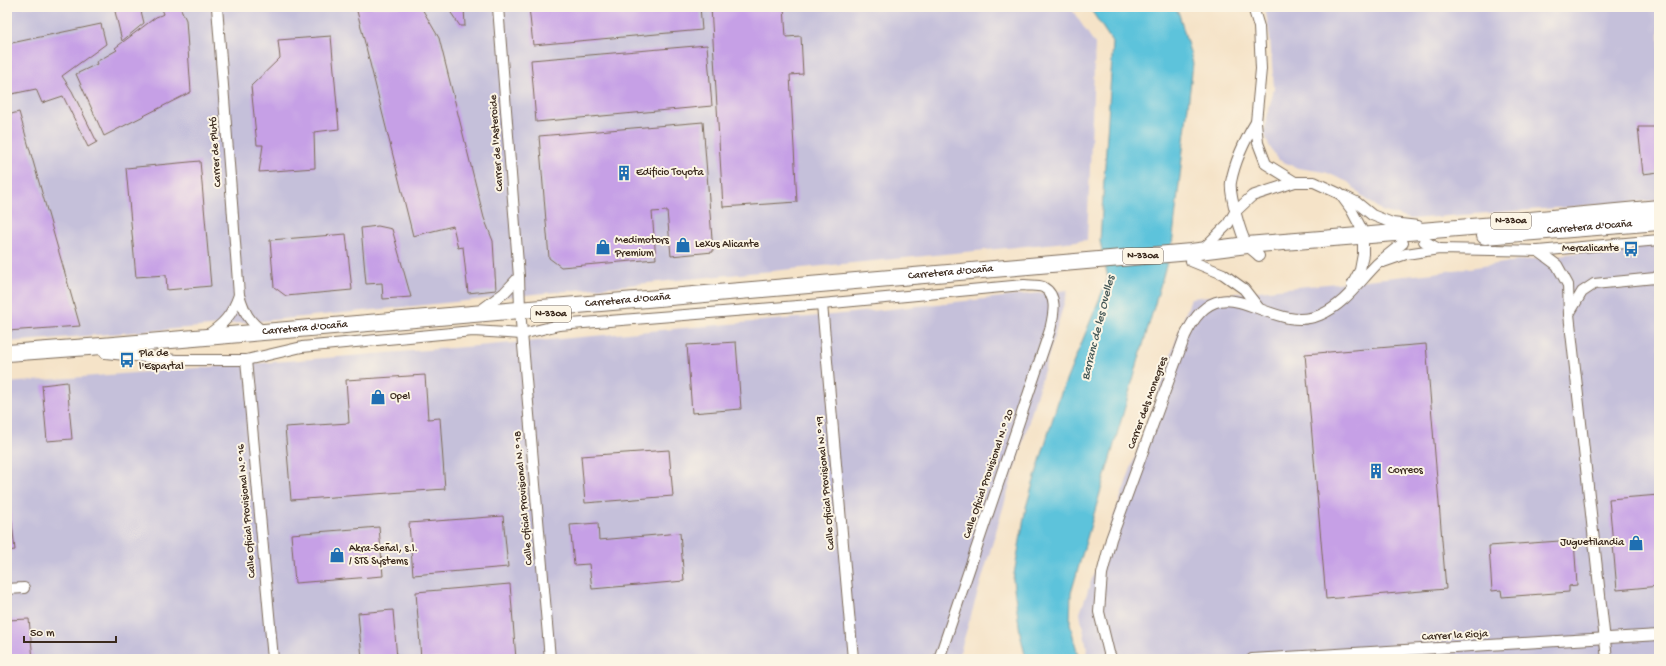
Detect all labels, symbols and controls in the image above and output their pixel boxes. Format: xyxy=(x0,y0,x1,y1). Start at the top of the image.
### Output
street label: Carrer de l'Asteroide xyxy=(488,94,506,192)
street label: Carrer de Plutó xyxy=(208,116,224,188)
building icon: Edificio Toyota xyxy=(615,164,633,182)
place label: Edificio Toyota xyxy=(636,166,704,179)
road number: N-330a xyxy=(1491,213,1531,229)
street label: Carretera d'Ocaña xyxy=(1547,218,1634,237)
place label: Medimotors Premium xyxy=(614,235,670,260)
shop icon: Lexus Alicante xyxy=(674,236,692,254)
shop icon: Medimotors Premium xyxy=(594,238,612,256)
place label: Lexus Alicante xyxy=(695,239,759,251)
bus stop icon: Mercalicante xyxy=(1622,240,1640,258)
place label: Mercalicante xyxy=(1562,243,1619,255)
road number: N-330a xyxy=(1123,248,1163,264)
street label: Carretera d'Ocaña xyxy=(907,263,995,282)
water label: Barranc de les Ovelles xyxy=(1079,273,1119,382)
street label: Carretera d'Ocaña xyxy=(585,291,672,310)
road number: N-330a xyxy=(531,306,571,322)
street label: Carretera d'Ocaña xyxy=(262,319,349,338)
place label: Pla de l'Espartal xyxy=(138,348,184,373)
bus stop icon: Pla de l'Espartal xyxy=(118,351,136,369)
street label: Carrer dels Monegres xyxy=(1126,354,1171,451)
shop icon: Opel xyxy=(369,388,387,406)
place label: Opel xyxy=(390,391,411,403)
street label: Calle Oficial Provisional N.º 20 xyxy=(960,407,1017,540)
street label: Calle Oficial Provisional N.º 19 xyxy=(813,415,838,550)
street label: Calle Oficial Provisional N.º 18 xyxy=(511,430,536,566)
street label: Calle Oficial Provisional N.º 16 xyxy=(234,443,259,578)
building icon: Correos xyxy=(1367,462,1385,480)
place label: Correos xyxy=(1388,465,1424,477)
shop icon: Juguetilandia xyxy=(1627,534,1645,552)
place label: Juguetilandia xyxy=(1560,537,1625,549)
place label: Akra-Señal, s.l. / STS Systems xyxy=(349,543,418,568)
shop icon: Akra-Señal, s.l. / STS Systems xyxy=(328,546,346,564)
scale bar xyxy=(24,618,116,644)
text: 50 m xyxy=(30,627,55,641)
street label: Carrer la Rioja xyxy=(1422,628,1489,644)

